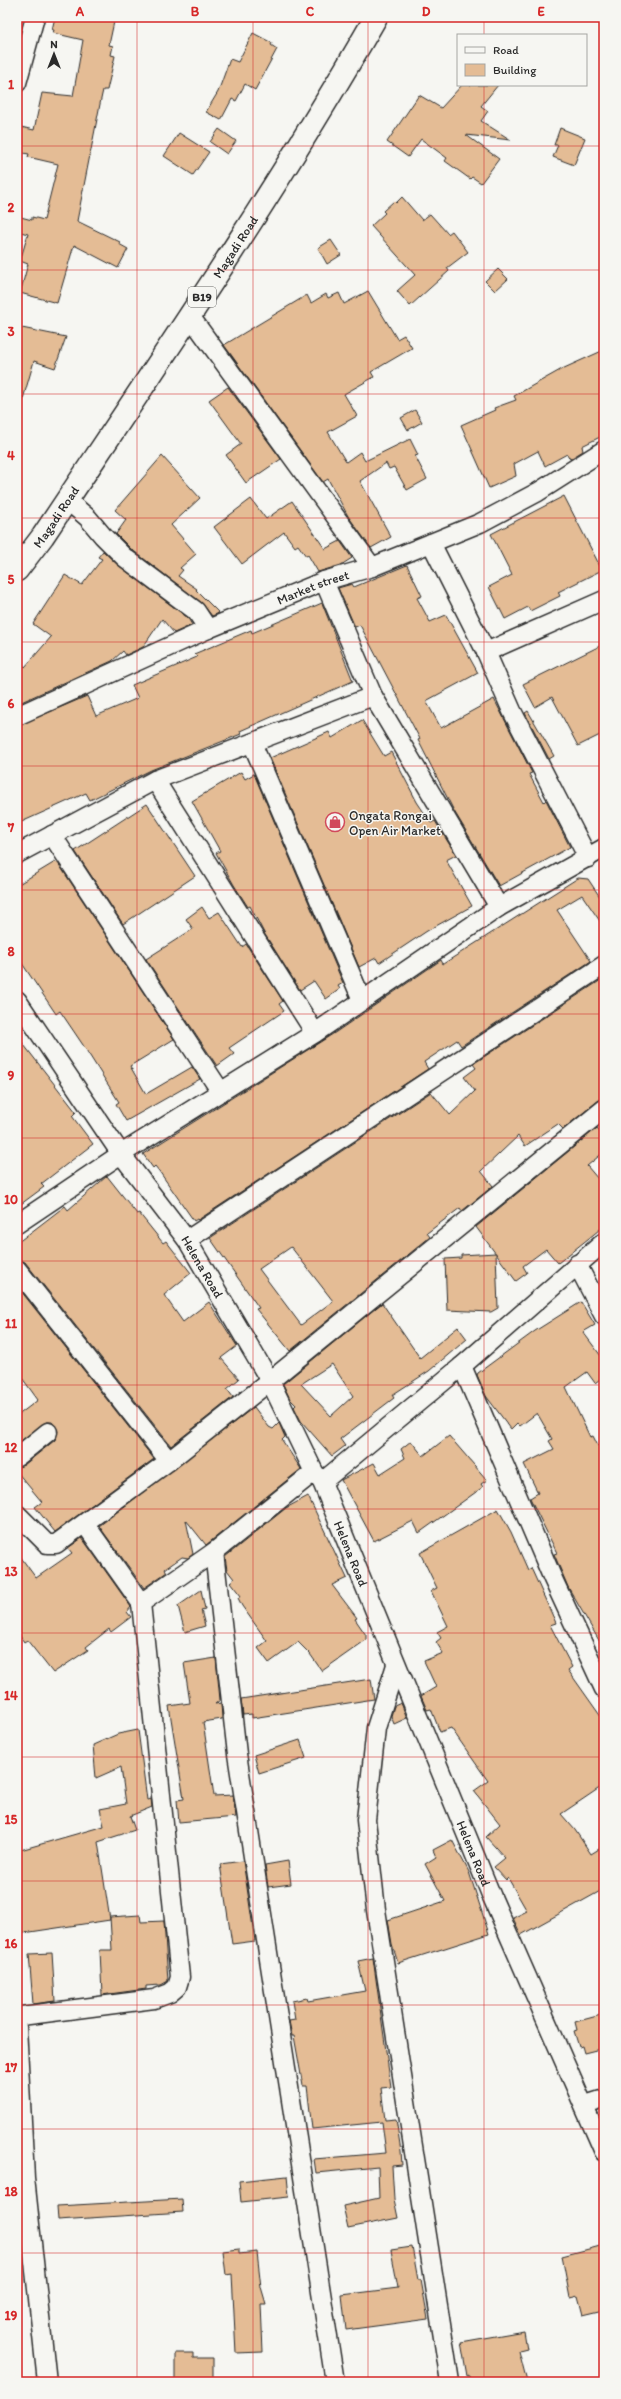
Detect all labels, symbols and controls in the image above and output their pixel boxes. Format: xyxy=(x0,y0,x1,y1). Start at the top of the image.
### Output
text: A xyxy=(75,4,85,19)
text: B xyxy=(191,4,200,19)
text: C xyxy=(306,4,315,19)
text: D xyxy=(422,4,431,19)
text: E xyxy=(537,4,545,19)
north arrow xyxy=(34,34,74,74)
legend xyxy=(457,34,587,86)
text: N xyxy=(50,38,58,51)
text: Road xyxy=(493,43,519,57)
text: Building xyxy=(493,63,537,77)
text: 1 xyxy=(8,77,14,92)
text: 2 xyxy=(8,200,15,215)
street label: Magadi Road xyxy=(209,213,261,281)
road number: B19 xyxy=(188,287,216,307)
text: 3 xyxy=(7,324,15,339)
text: 4 xyxy=(7,448,15,463)
street label: Magadi Road xyxy=(30,483,82,550)
street label: Market street xyxy=(275,567,351,607)
text: 5 xyxy=(8,572,15,587)
text: 6 xyxy=(8,696,15,711)
place label: Ongata Rongai Open Air Market xyxy=(349,808,441,838)
shop icon: Ongata Rongai Open Air Market xyxy=(324,811,346,833)
text: 7 xyxy=(7,820,15,835)
text: 8 xyxy=(7,944,15,959)
text: 9 xyxy=(8,1068,15,1083)
text: 10 xyxy=(4,1192,18,1207)
street label: Helena Road xyxy=(178,1233,227,1300)
text: 11 xyxy=(5,1316,17,1331)
text: 12 xyxy=(5,1440,18,1455)
street label: Helena Road xyxy=(331,1518,371,1589)
text: 13 xyxy=(4,1564,18,1579)
text: 14 xyxy=(4,1688,18,1703)
text: 15 xyxy=(5,1812,18,1827)
street label: Helena Road xyxy=(454,1818,494,1888)
text: 16 xyxy=(5,1936,18,1951)
text: 17 xyxy=(5,2060,18,2075)
text: 18 xyxy=(4,2184,18,2199)
text: 19 xyxy=(5,2308,18,2323)

